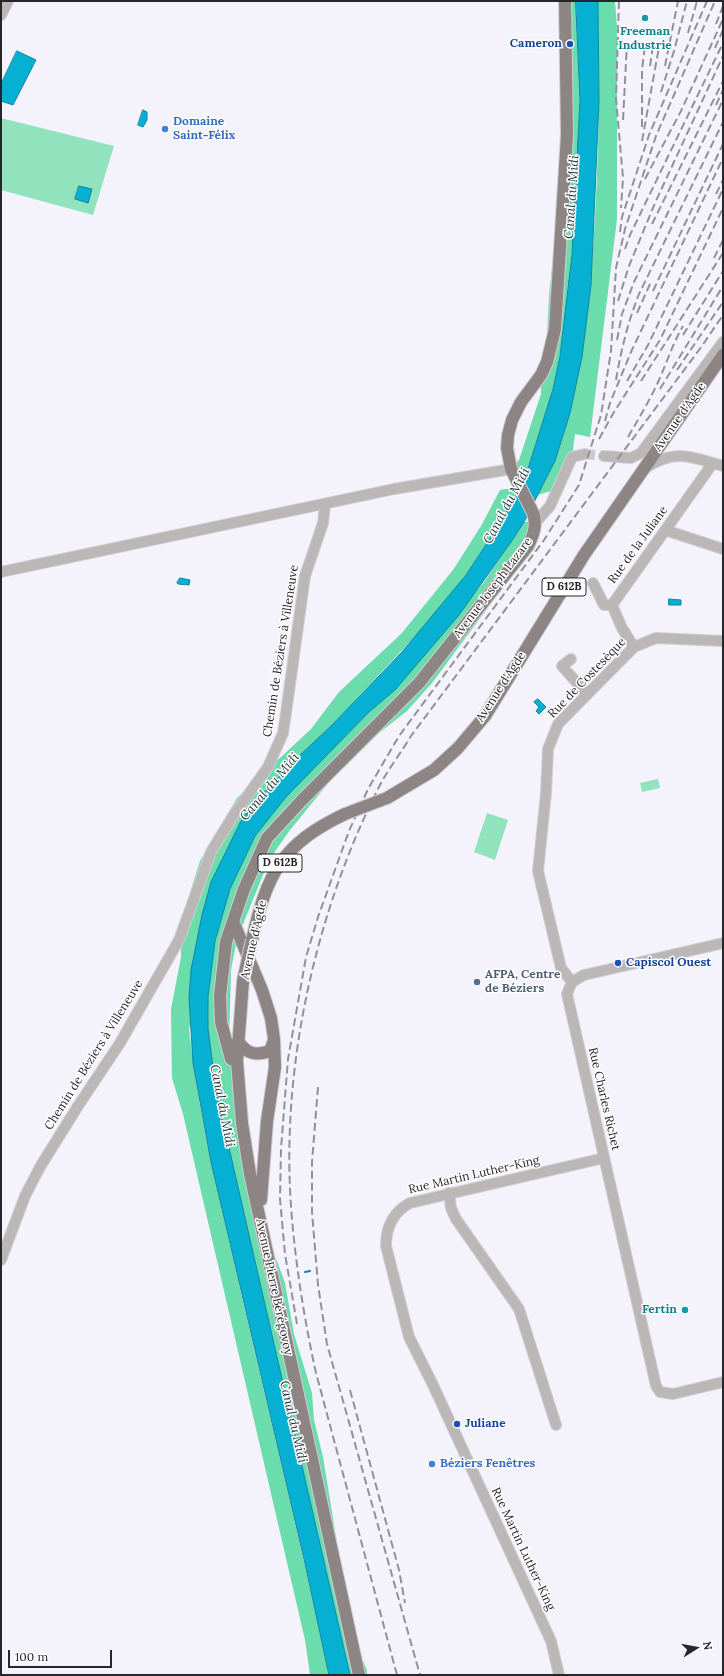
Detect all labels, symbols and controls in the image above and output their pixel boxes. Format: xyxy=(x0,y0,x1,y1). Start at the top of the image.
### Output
marker: Freeman Industrie xyxy=(640,13,650,23)
place label: Freeman Industrie xyxy=(618,25,672,53)
place label: Cameron xyxy=(510,37,562,51)
marker: Cameron xyxy=(565,39,575,49)
place label: Domaine Saint-Félix xyxy=(173,115,235,143)
marker: Domaine Saint-Félix xyxy=(160,124,170,134)
water label: Canal du Midi xyxy=(561,155,583,239)
street label: Avenue d'Agde xyxy=(651,380,709,454)
water label: Canal du Midi xyxy=(480,465,534,547)
street label: Rue de la Juliane xyxy=(605,504,671,586)
street label: Avenue Joseph Lazare xyxy=(450,535,536,641)
street label: Chemin de Béziers à Villeneuve xyxy=(260,564,302,738)
road number: D 612B xyxy=(542,578,586,596)
street label: Rue de Costesèque xyxy=(545,635,629,721)
street label: Avenue d'Agde xyxy=(473,649,529,725)
water label: Canal du Midi xyxy=(237,750,303,824)
road number: D 612B xyxy=(258,854,302,872)
street label: Avenue d'Agde xyxy=(238,899,270,981)
place label: Capiscol Ouest xyxy=(626,956,711,970)
marker: Capiscol Ouest xyxy=(613,958,623,968)
place label: AFPA, Centre de Béziers xyxy=(485,968,560,996)
street label: Chemin de Béziers à Villeneuve xyxy=(42,977,146,1133)
marker: AFPA, Centre de Béziers xyxy=(472,977,482,987)
street label: Rue Charles Richet xyxy=(585,1046,623,1152)
water label: Canal du Midi xyxy=(206,1063,238,1149)
street label: Rue Martin Luther-King xyxy=(407,1153,541,1197)
street label: Avenue Pierre Bérégovoy xyxy=(252,1217,296,1357)
place label: Fertin xyxy=(642,1303,677,1317)
marker: Fertin xyxy=(680,1305,690,1315)
water label: Canal du Midi xyxy=(276,1379,310,1465)
place label: Juliane xyxy=(465,1417,506,1431)
marker: Juliane xyxy=(452,1419,462,1429)
place label: Béziers Fenêtres xyxy=(440,1457,535,1471)
marker: Béziers Fenêtres xyxy=(427,1459,437,1469)
street label: Rue Martin Luther-King xyxy=(488,1485,558,1613)
north arrow xyxy=(676,1628,716,1668)
text: N xyxy=(700,1640,715,1651)
scale bar xyxy=(10,1642,114,1668)
text: 100 m xyxy=(15,1649,48,1664)

